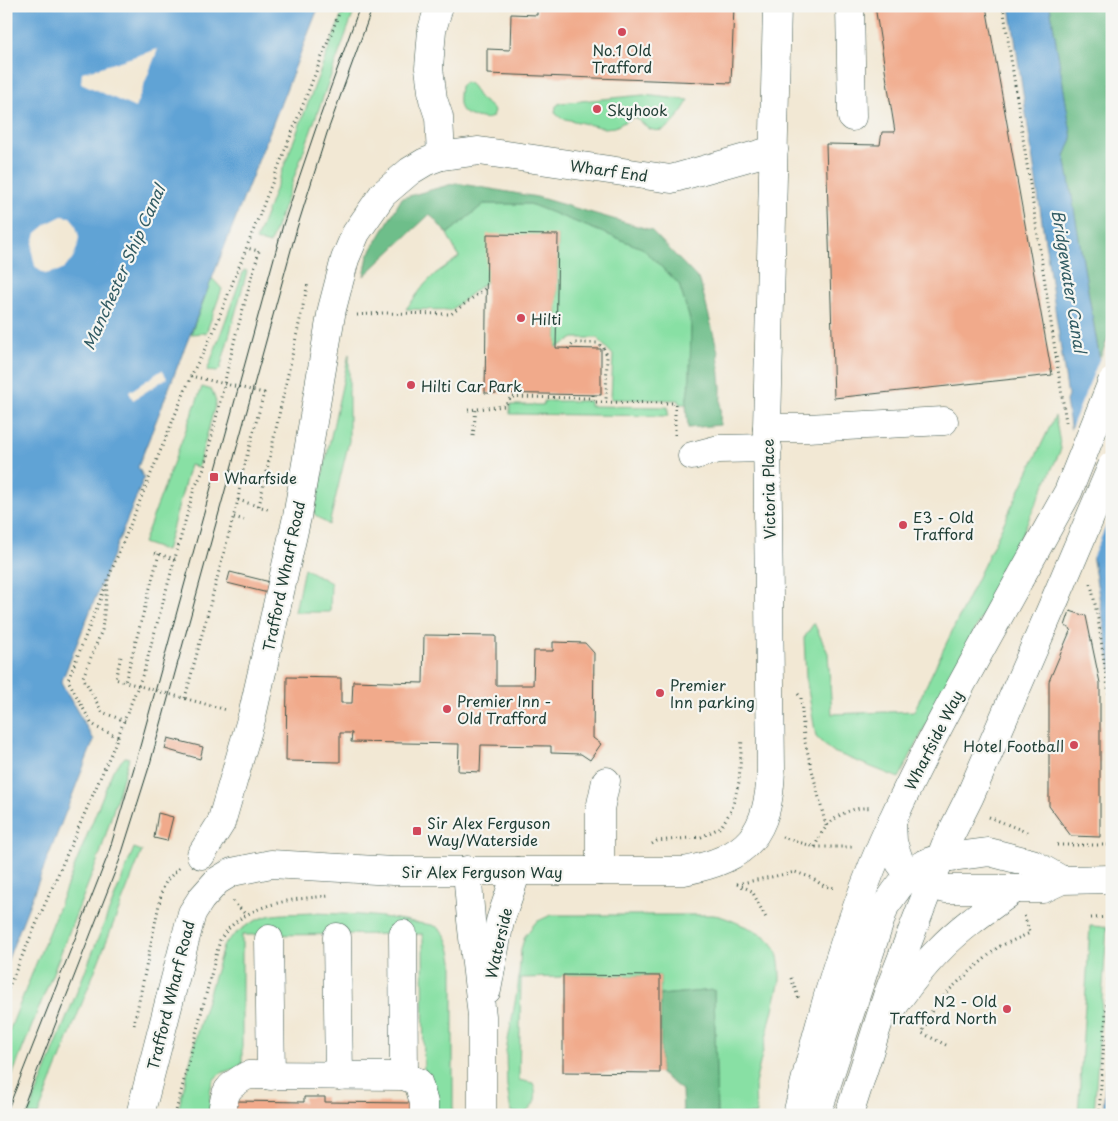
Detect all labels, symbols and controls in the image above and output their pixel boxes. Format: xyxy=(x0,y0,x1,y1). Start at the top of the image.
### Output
marker: No.1 Old Trafford xyxy=(616,26,628,38)
place label: No.1 Old Trafford xyxy=(592,38,652,78)
place label: Skyhook xyxy=(607,98,668,121)
marker: Skyhook xyxy=(591,103,603,115)
street label: Wharf End xyxy=(569,153,649,187)
water label: Manchester Ship Canal xyxy=(76,178,171,353)
water label: Bridgewater Canal xyxy=(1047,208,1094,357)
place label: Hilti xyxy=(531,307,562,330)
marker: Hilti xyxy=(515,312,527,324)
place label: Hilti Car Park xyxy=(421,374,522,397)
marker: Hilti Car Park xyxy=(405,379,417,391)
street label: Victoria Place xyxy=(756,438,780,540)
place label: Wharfside xyxy=(224,466,297,489)
marker: Wharfside xyxy=(208,471,220,483)
street label: Trafford Wharf Road xyxy=(256,499,310,653)
place label: E3 - Old Trafford xyxy=(913,505,974,545)
marker: E3 - Old Trafford xyxy=(897,519,909,531)
place label: Premier Inn parking xyxy=(670,673,755,713)
street label: Wharfside Way xyxy=(898,686,968,794)
marker: Premier Inn parking xyxy=(654,687,666,699)
place label: Premier Inn - Old Trafford xyxy=(457,689,551,729)
marker: Premier Inn - Old Trafford xyxy=(441,703,453,715)
place label: Hotel Football xyxy=(963,734,1064,757)
marker: Hotel Football xyxy=(1068,739,1080,751)
place label: Sir Alex Ferguson Way/Waterside xyxy=(427,811,550,851)
marker: Sir Alex Ferguson Way/Waterside xyxy=(411,825,423,837)
street label: Sir Alex Ferguson Way xyxy=(401,860,563,883)
street label: Waterside xyxy=(479,905,517,981)
street label: Trafford Wharf Road xyxy=(140,918,200,1072)
place label: N2 - Old Trafford North xyxy=(890,989,997,1029)
marker: N2 - Old Trafford North xyxy=(1001,1003,1013,1015)

